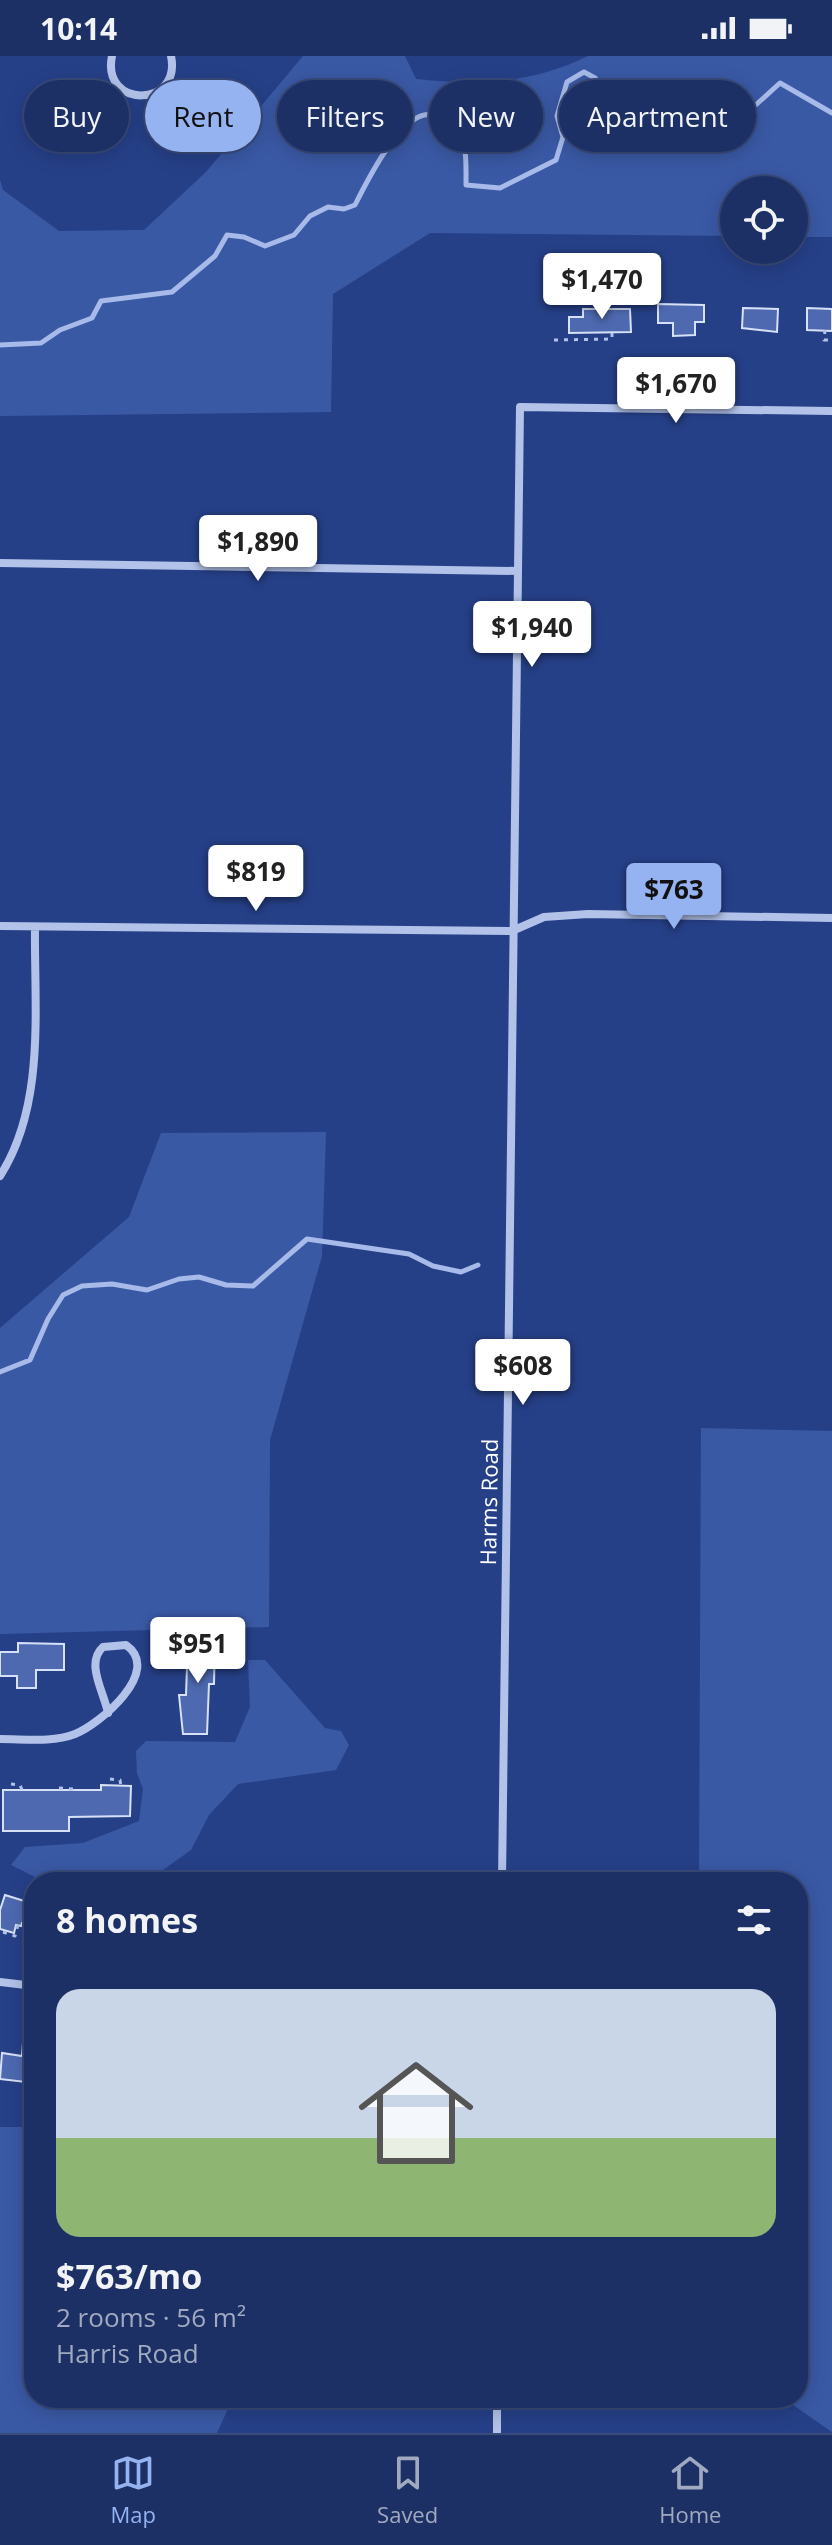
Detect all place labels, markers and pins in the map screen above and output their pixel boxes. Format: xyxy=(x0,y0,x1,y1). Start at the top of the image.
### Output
pin: $1,470 xyxy=(537,253,667,321)
pin: $1,670 xyxy=(611,357,741,425)
pin: $1,890 xyxy=(193,515,323,583)
pin: $1,940 xyxy=(467,601,597,669)
pin: $819 xyxy=(209,845,303,913)
pin: $763 xyxy=(627,863,721,931)
pin: $608 xyxy=(476,1339,570,1407)
pin: $951 xyxy=(151,1617,245,1685)

